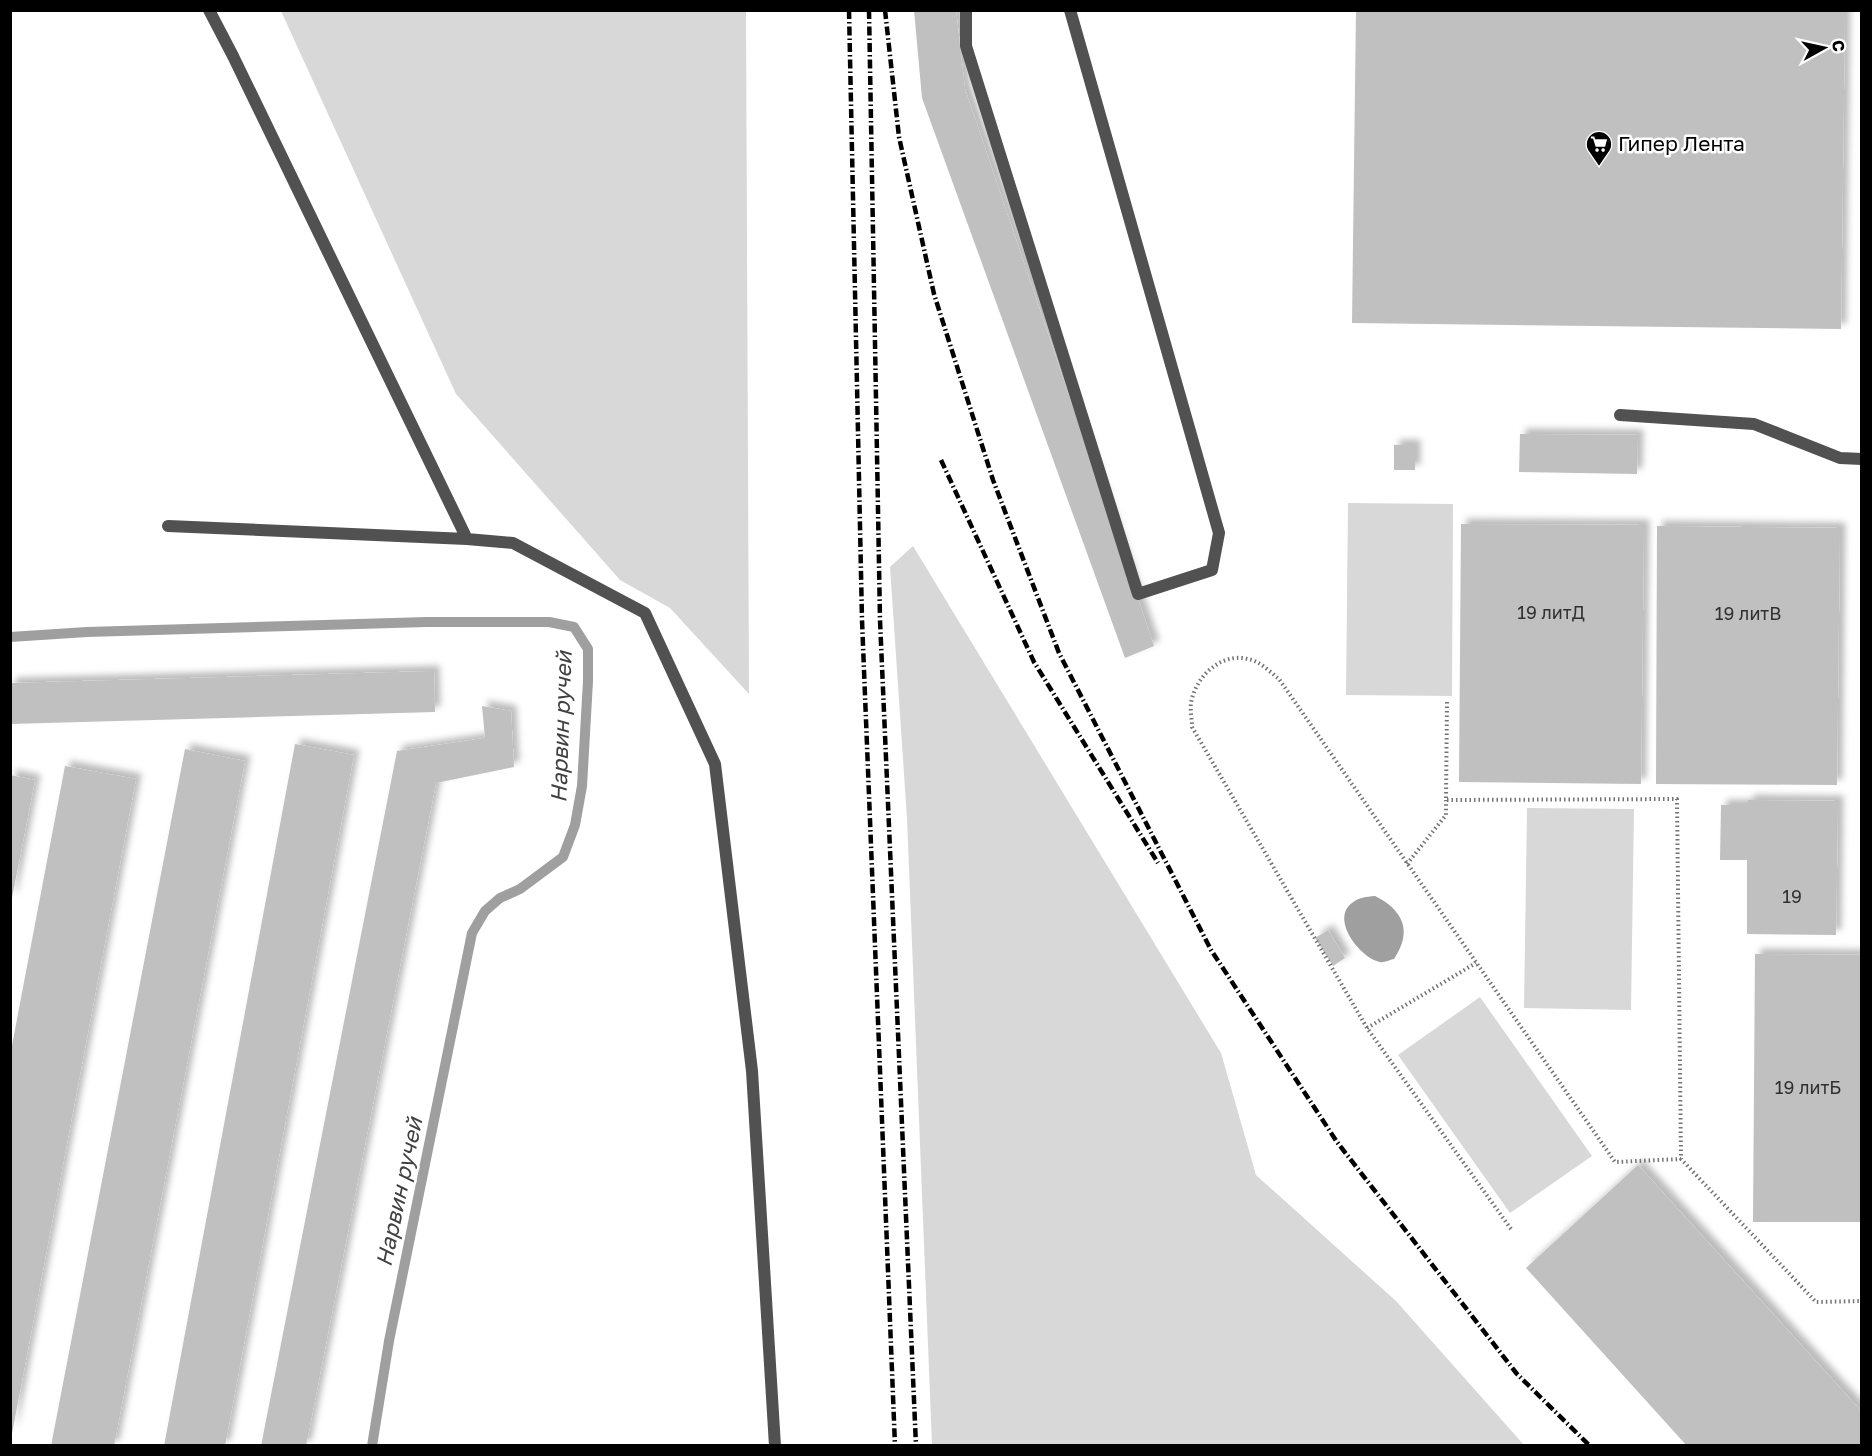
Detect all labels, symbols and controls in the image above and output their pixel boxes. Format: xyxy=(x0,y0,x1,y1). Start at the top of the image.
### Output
north arrow xyxy=(1794,18,1854,78)
text: С xyxy=(1828,39,1850,53)
supermarket icon: Гипер Лента xyxy=(1584,129,1614,167)
place label: Гипер Лента xyxy=(1618,130,1745,156)
house number: 19 литД xyxy=(1517,601,1585,623)
house number: 19 литВ xyxy=(1715,602,1781,624)
water label: Нарвин ручей xyxy=(544,649,577,803)
house number: 19 xyxy=(1782,885,1802,907)
house number: 19 литБ xyxy=(1775,1076,1841,1098)
water label: Нарвин ручей xyxy=(370,1113,428,1269)

